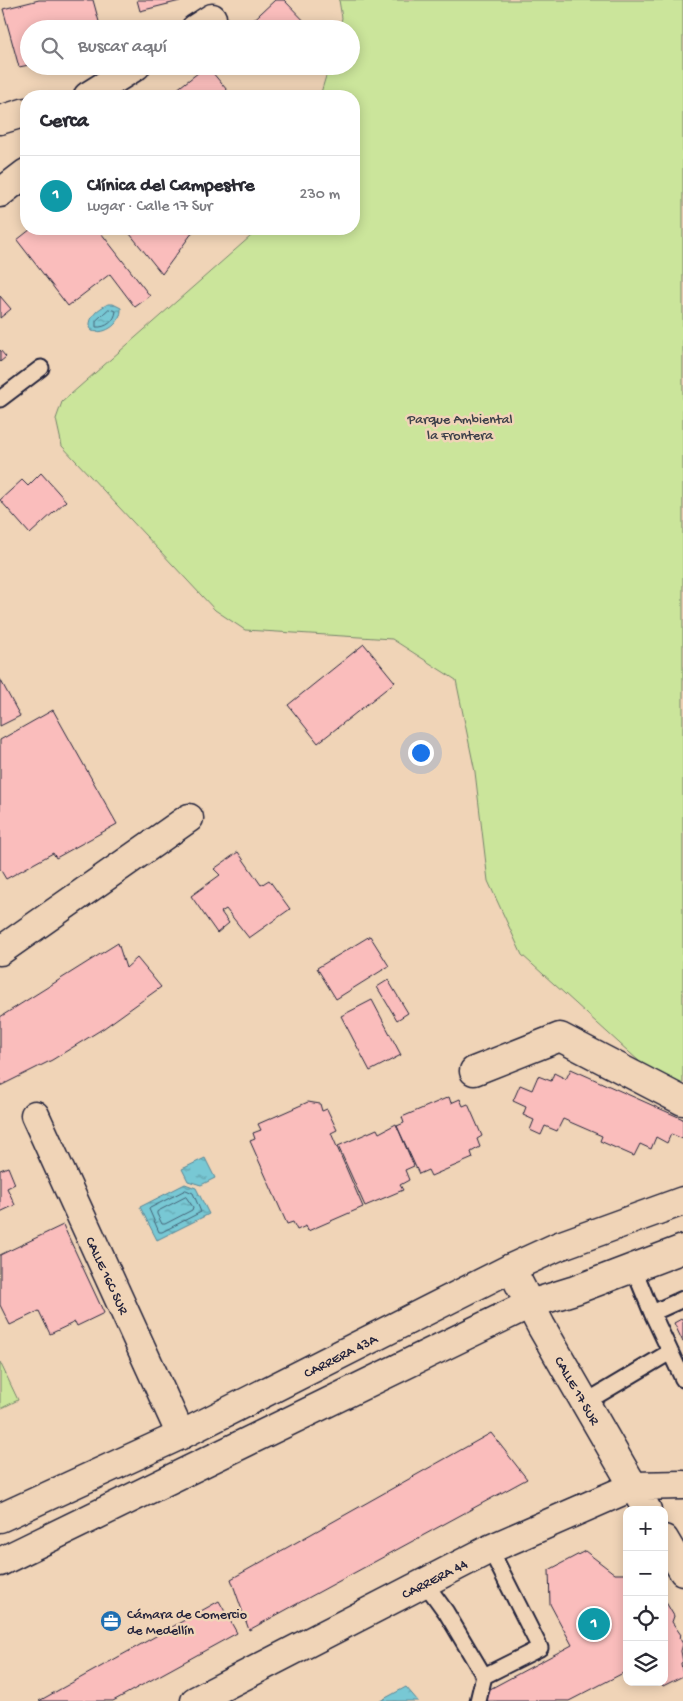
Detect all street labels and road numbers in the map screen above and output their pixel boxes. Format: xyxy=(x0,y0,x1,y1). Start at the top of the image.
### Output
street label: CALLE 16C SUR xyxy=(80,1235,131,1318)
street label: CARRERA 43A xyxy=(302,1331,381,1383)
street label: CALLE 17 SUR xyxy=(549,1354,603,1429)
street label: CARRERA 44 xyxy=(399,1556,471,1604)

